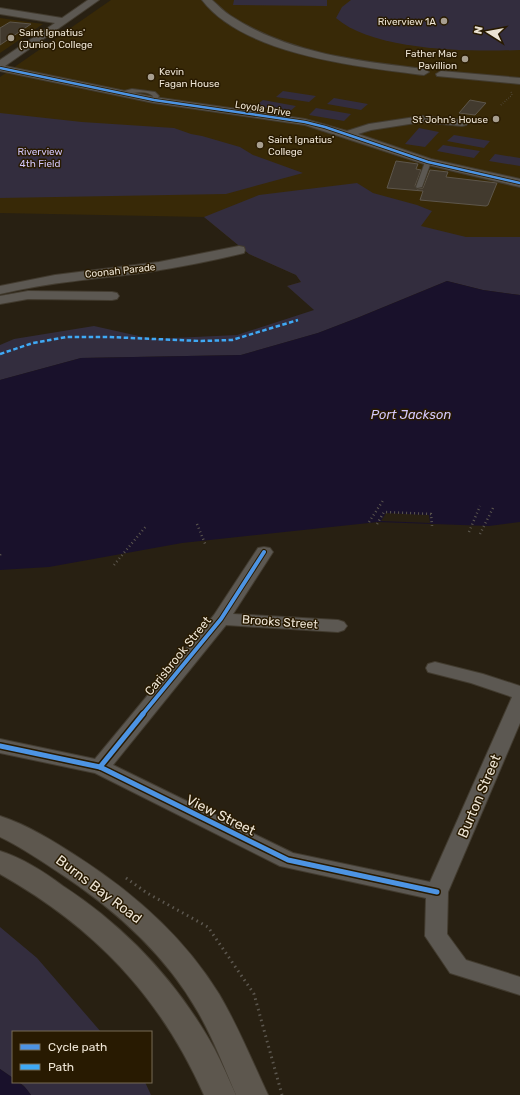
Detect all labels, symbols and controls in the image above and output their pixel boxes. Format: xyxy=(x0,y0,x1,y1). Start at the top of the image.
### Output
north arrow xyxy=(468,12,508,52)
place label: Riverview 1A xyxy=(378,16,436,28)
marker: Riverview 1A xyxy=(439,16,449,26)
text: N xyxy=(472,25,486,35)
place label: Saint Ignatius' (Junior) College xyxy=(19,27,93,51)
marker: Saint Ignatius' (Junior) College xyxy=(6,33,16,43)
place label: Father Mac Pavillion xyxy=(405,48,457,72)
marker: Father Mac Pavillion xyxy=(460,54,470,64)
place label: Kevin Fagan House xyxy=(159,66,220,90)
marker: Kevin Fagan House xyxy=(146,72,156,82)
street label: Loyola Drive xyxy=(234,99,292,119)
place label: St John's House xyxy=(412,114,488,126)
marker: St John's House xyxy=(491,114,501,124)
place label: Saint Ignatius' College xyxy=(268,134,334,158)
marker: Saint Ignatius' College xyxy=(255,140,265,150)
park label: Riverview 4th Field xyxy=(17,146,63,170)
street label: Coonah Parade xyxy=(84,261,156,281)
water label: Port Jackson xyxy=(371,407,451,422)
street label: Brooks Street xyxy=(242,612,319,632)
street label: Carisbrook Street xyxy=(142,614,214,698)
street label: Burton Street xyxy=(454,751,505,840)
street label: View Street xyxy=(183,791,259,840)
street label: Burns Bay Road xyxy=(52,852,145,927)
legend xyxy=(12,1031,152,1083)
text: Cycle path xyxy=(48,1040,107,1054)
text: Path xyxy=(48,1060,74,1074)

